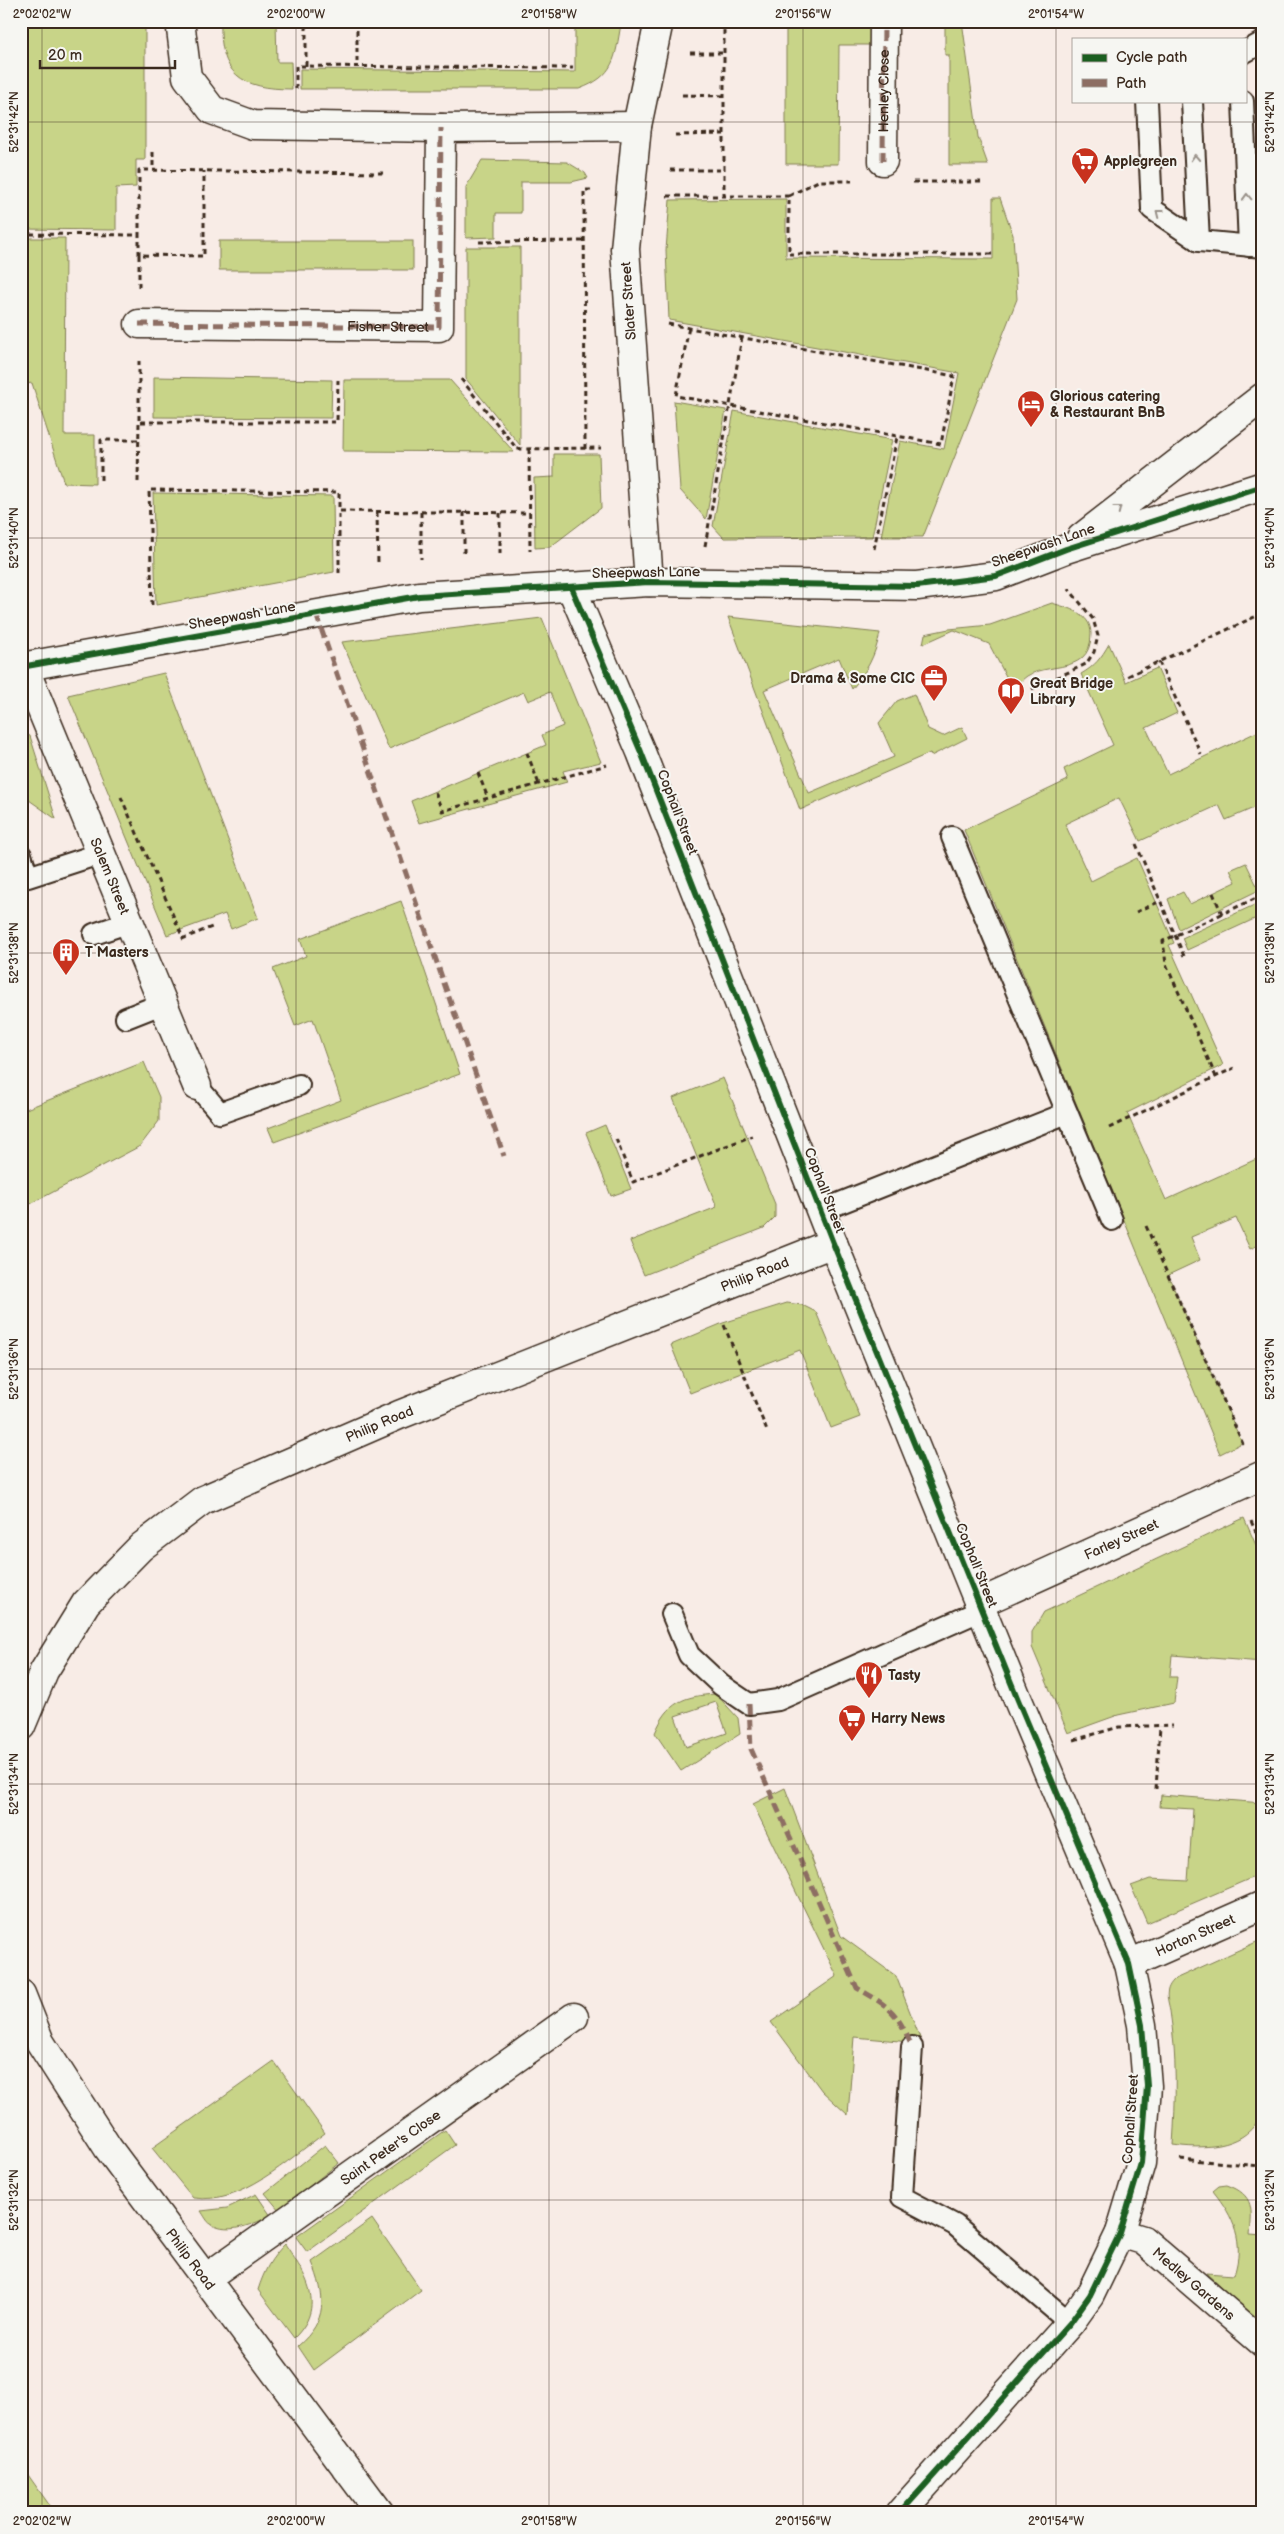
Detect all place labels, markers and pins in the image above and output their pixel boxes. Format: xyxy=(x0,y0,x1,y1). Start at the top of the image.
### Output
supermarket icon: Applegreen xyxy=(1070,146,1100,185)
place label: Applegreen xyxy=(1103,153,1177,170)
place label: Glorious catering & Restaurant BnB xyxy=(1050,388,1165,421)
hotel icon: Glorious catering & Restaurant BnB xyxy=(1016,389,1046,428)
office icon: Drama & Some CIC xyxy=(919,663,949,702)
place label: Drama & Some CIC xyxy=(790,670,915,687)
place label: Great Bridge Library xyxy=(1030,675,1113,708)
library icon: Great Bridge Library xyxy=(996,676,1026,715)
building icon: T Masters xyxy=(51,937,81,976)
place label: T Masters xyxy=(85,944,149,961)
restaurant icon: Tasty xyxy=(854,1660,884,1699)
place label: Tasty xyxy=(888,1667,921,1684)
supermarket icon: Harry News xyxy=(837,1703,867,1742)
place label: Harry News xyxy=(871,1710,945,1727)

